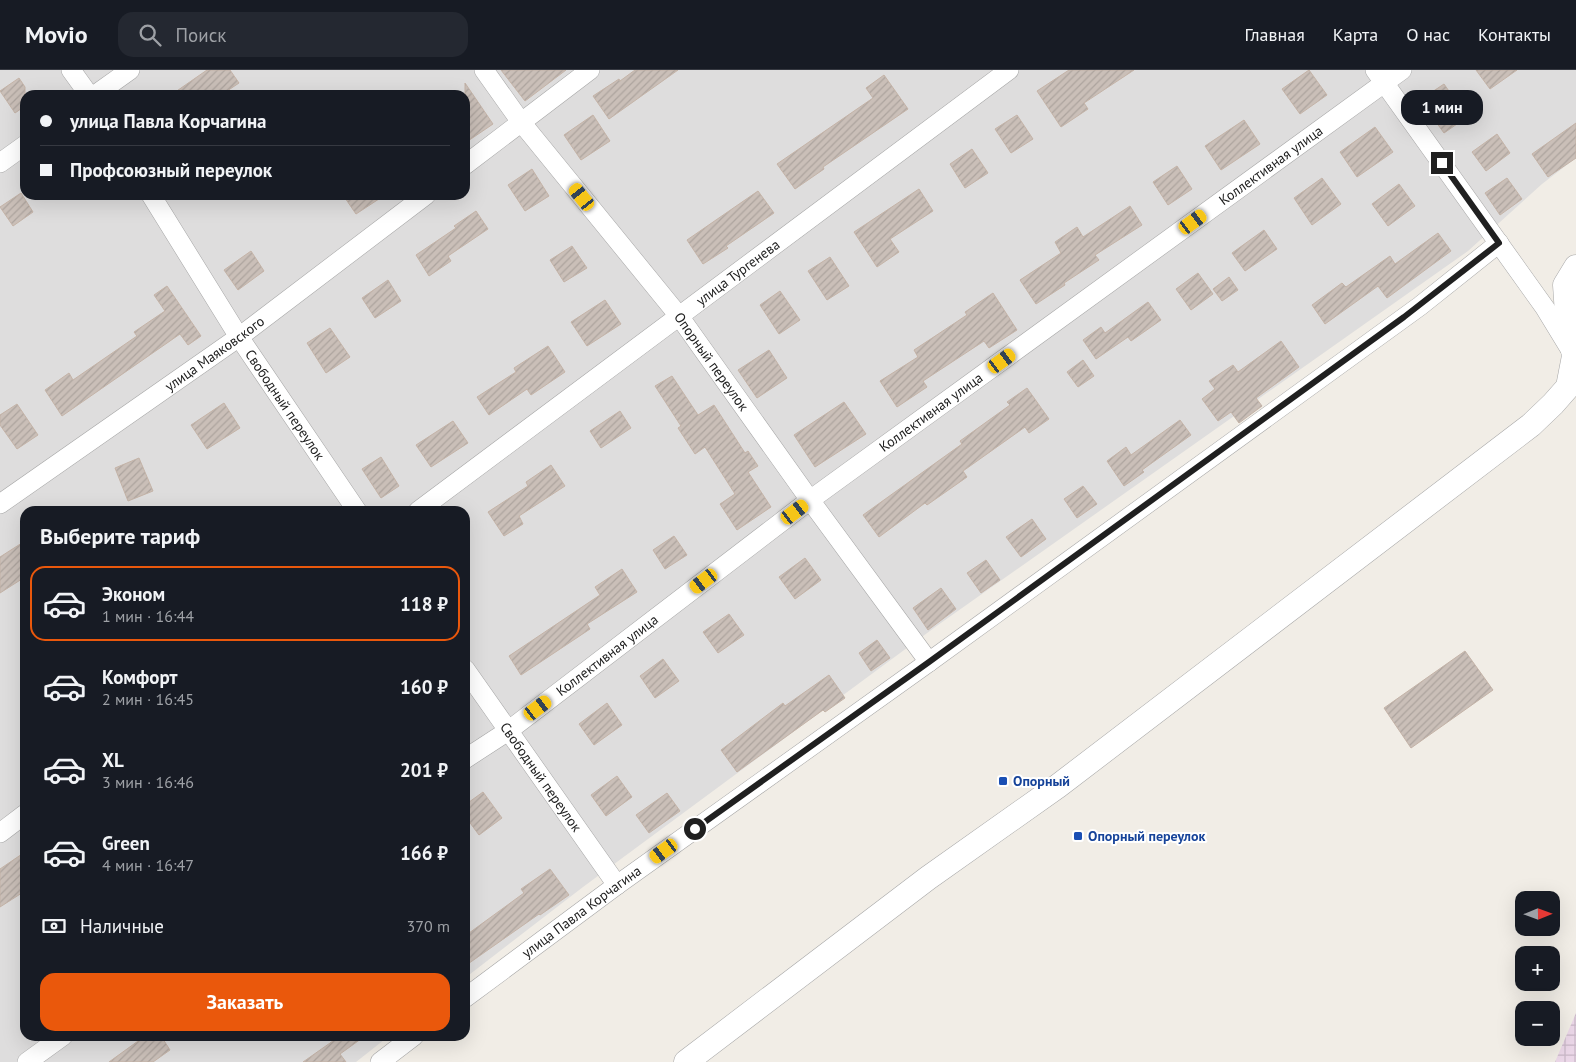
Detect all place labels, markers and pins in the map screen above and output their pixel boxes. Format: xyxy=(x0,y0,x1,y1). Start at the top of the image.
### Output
place label: Опорный xyxy=(1013,772,1070,790)
marker: Опорный xyxy=(997,775,1009,787)
place label: Опорный переулок xyxy=(1088,827,1206,845)
marker: Опорный переулок xyxy=(1072,830,1084,842)

